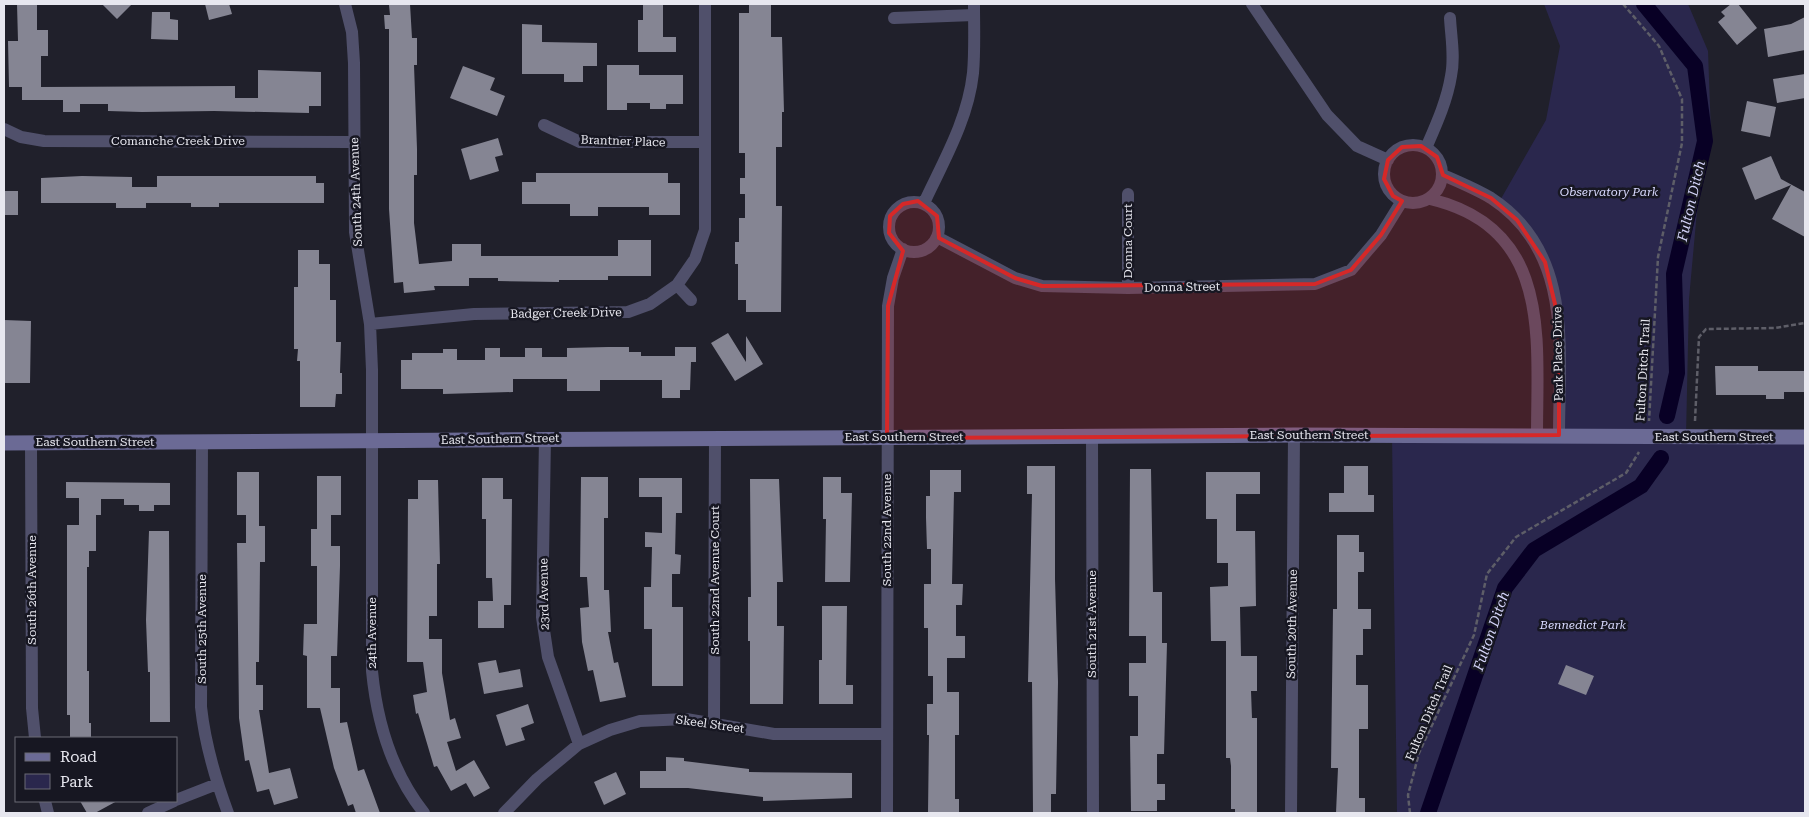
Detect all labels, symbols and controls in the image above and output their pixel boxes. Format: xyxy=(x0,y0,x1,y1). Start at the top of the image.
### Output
street label: Brantner Place xyxy=(580,133,666,149)
street label: Comanche Creek Drive xyxy=(111,134,245,148)
street label: South 24th Avenue xyxy=(347,137,365,247)
water label: Fulton Ditch xyxy=(1674,158,1708,244)
park label: Observatory Park xyxy=(1560,185,1659,199)
street label: Donna Court xyxy=(1121,203,1135,278)
street label: Donna Street xyxy=(1144,279,1221,295)
street label: Badger Creek Drive xyxy=(510,305,622,321)
street label: Park Place Drive xyxy=(1550,306,1566,402)
street label: Fulton Ditch Trail xyxy=(1633,318,1653,422)
street label: East Southern Street xyxy=(1250,428,1369,442)
street label: East Southern Street xyxy=(845,430,964,444)
street label: East Southern Street xyxy=(1655,430,1774,444)
street label: East Southern Street xyxy=(440,431,560,447)
street label: East Southern Street xyxy=(36,435,155,449)
street label: South 22nd Avenue xyxy=(880,473,894,586)
street label: South 22nd Avenue Court xyxy=(708,505,722,654)
street label: South 26th Avenue xyxy=(25,535,39,645)
street label: 23rd Avenue xyxy=(536,557,552,630)
street label: South 20th Avenue xyxy=(1284,569,1300,679)
street label: South 21st Avenue xyxy=(1085,570,1099,678)
street label: South 25th Avenue xyxy=(195,574,209,684)
water label: Fulton Ditch xyxy=(1470,589,1512,674)
street label: 24th Avenue xyxy=(365,597,379,669)
park label: Bennedict Park xyxy=(1539,618,1627,632)
street label: Fulton Ditch Trail xyxy=(1403,663,1456,763)
street label: Skeel Street xyxy=(675,712,746,736)
legend xyxy=(15,737,178,802)
text: Road xyxy=(60,748,97,766)
text: Park xyxy=(60,773,94,791)

